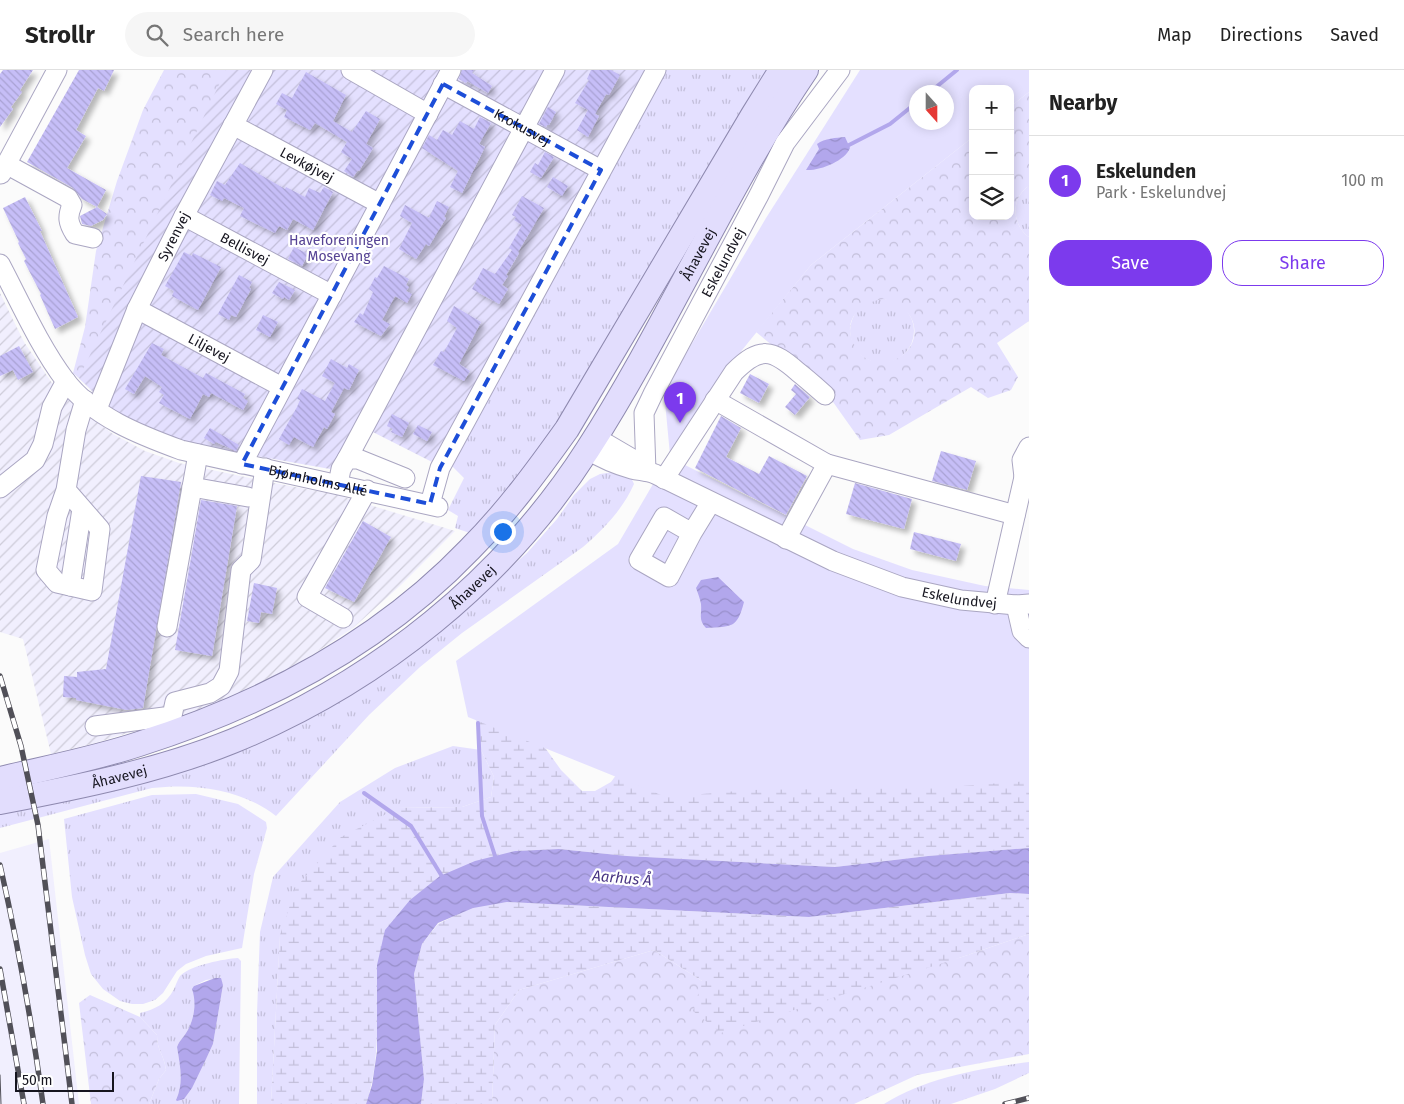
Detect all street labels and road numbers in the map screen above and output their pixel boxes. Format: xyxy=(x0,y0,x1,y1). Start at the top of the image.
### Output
street label: Krokusvej xyxy=(491,105,553,149)
street label: Levkøjvej xyxy=(277,143,337,186)
street label: Syrenvej xyxy=(154,209,193,264)
street label: Åhavevej xyxy=(677,225,719,283)
street label: Eskelundvej xyxy=(698,225,748,300)
street label: Bellisvej xyxy=(217,229,272,268)
street label: Liljevej xyxy=(185,330,233,366)
street label: Bjørnholms Allé xyxy=(267,461,369,500)
street label: Åhavevej xyxy=(446,561,499,612)
street label: Eskelundvej xyxy=(920,583,998,612)
street label: Åhavevej xyxy=(90,762,149,792)

